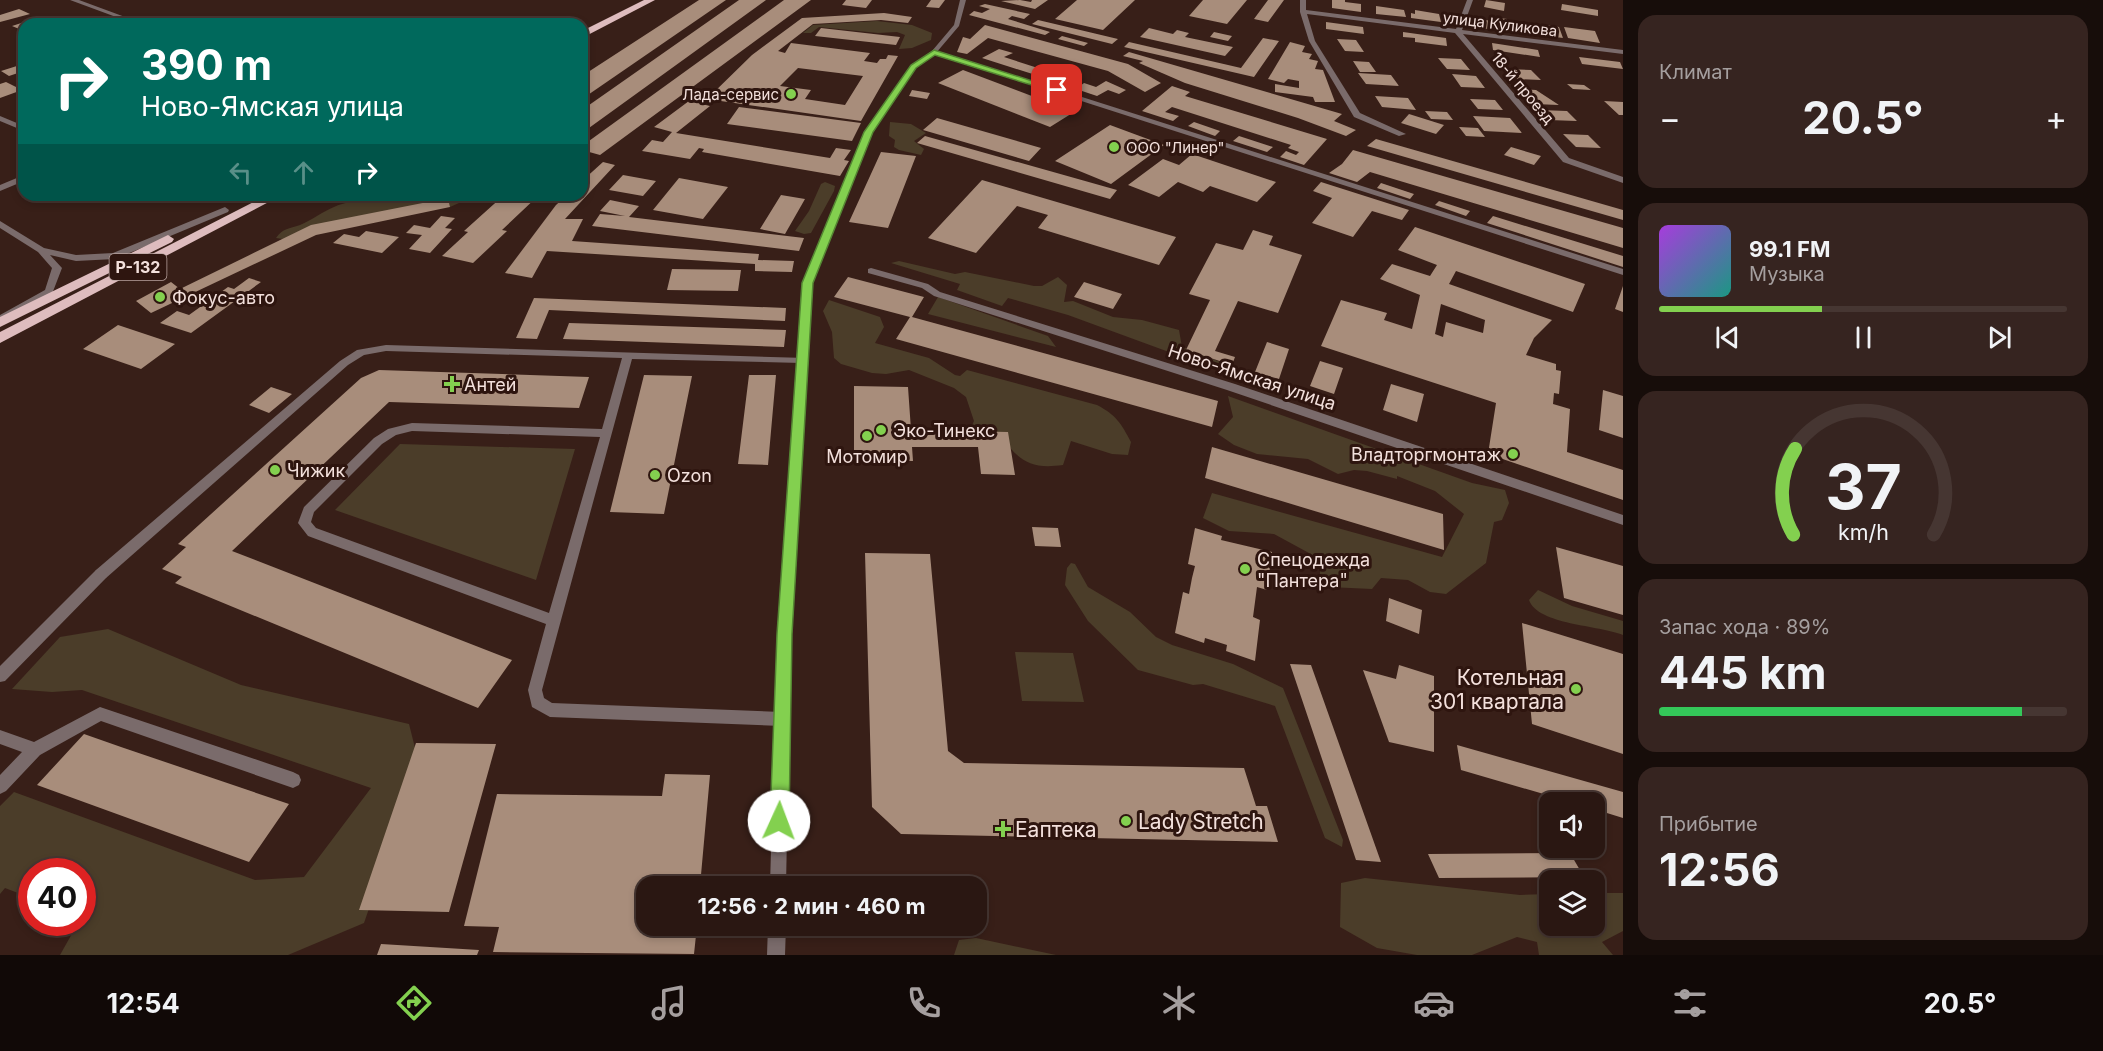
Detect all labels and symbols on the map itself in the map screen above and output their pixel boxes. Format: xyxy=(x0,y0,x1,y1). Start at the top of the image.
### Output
street label: улица Куликова xyxy=(1442,8,1558,40)
street label: 18-й проезд xyxy=(1487,48,1559,128)
pin xyxy=(1031,64,1082,115)
place label: Лада-сервис xyxy=(682,85,779,104)
marker: Лада-сервис xyxy=(784,87,798,101)
place label: ООО "Линер" xyxy=(1126,138,1225,157)
marker: ООО "Линер" xyxy=(1107,140,1121,154)
road number: Р-132 xyxy=(110,254,166,280)
place label: Фокус-авто xyxy=(172,287,275,308)
marker: Фокус-авто xyxy=(153,290,167,304)
street label: Ново-Ямская улица xyxy=(1165,340,1339,414)
place label: Антей xyxy=(464,374,516,395)
marker: Антей xyxy=(445,377,459,391)
place label: Эко-Тинекс xyxy=(893,420,995,441)
marker: Эко-Тинекс xyxy=(874,423,888,437)
marker: Мотомир xyxy=(860,429,874,443)
place label: Владторгмонтаж xyxy=(1351,444,1501,465)
place label: Мотомир xyxy=(826,446,908,467)
marker: Владторгмонтаж xyxy=(1506,447,1520,461)
place label: Чижик xyxy=(287,460,345,481)
marker: Чижик xyxy=(268,463,282,477)
place label: Ozon xyxy=(667,465,712,486)
marker: Ozon xyxy=(648,468,662,482)
place label: Спецодежда "Пантера" xyxy=(1257,549,1370,591)
marker: Спецодежда "Пантера" xyxy=(1238,562,1252,576)
place label: Котельная 301 квартала xyxy=(1430,665,1564,714)
marker: Котельная 301 квартала xyxy=(1569,682,1583,696)
position arrow xyxy=(747,789,811,853)
place label: Lady Stretch xyxy=(1138,809,1264,834)
marker: Lady Stretch xyxy=(1119,814,1133,828)
place label: Еаптека xyxy=(1015,817,1097,842)
marker: Еаптека xyxy=(996,822,1010,836)
speed limit sign: 40 xyxy=(18,858,96,936)

